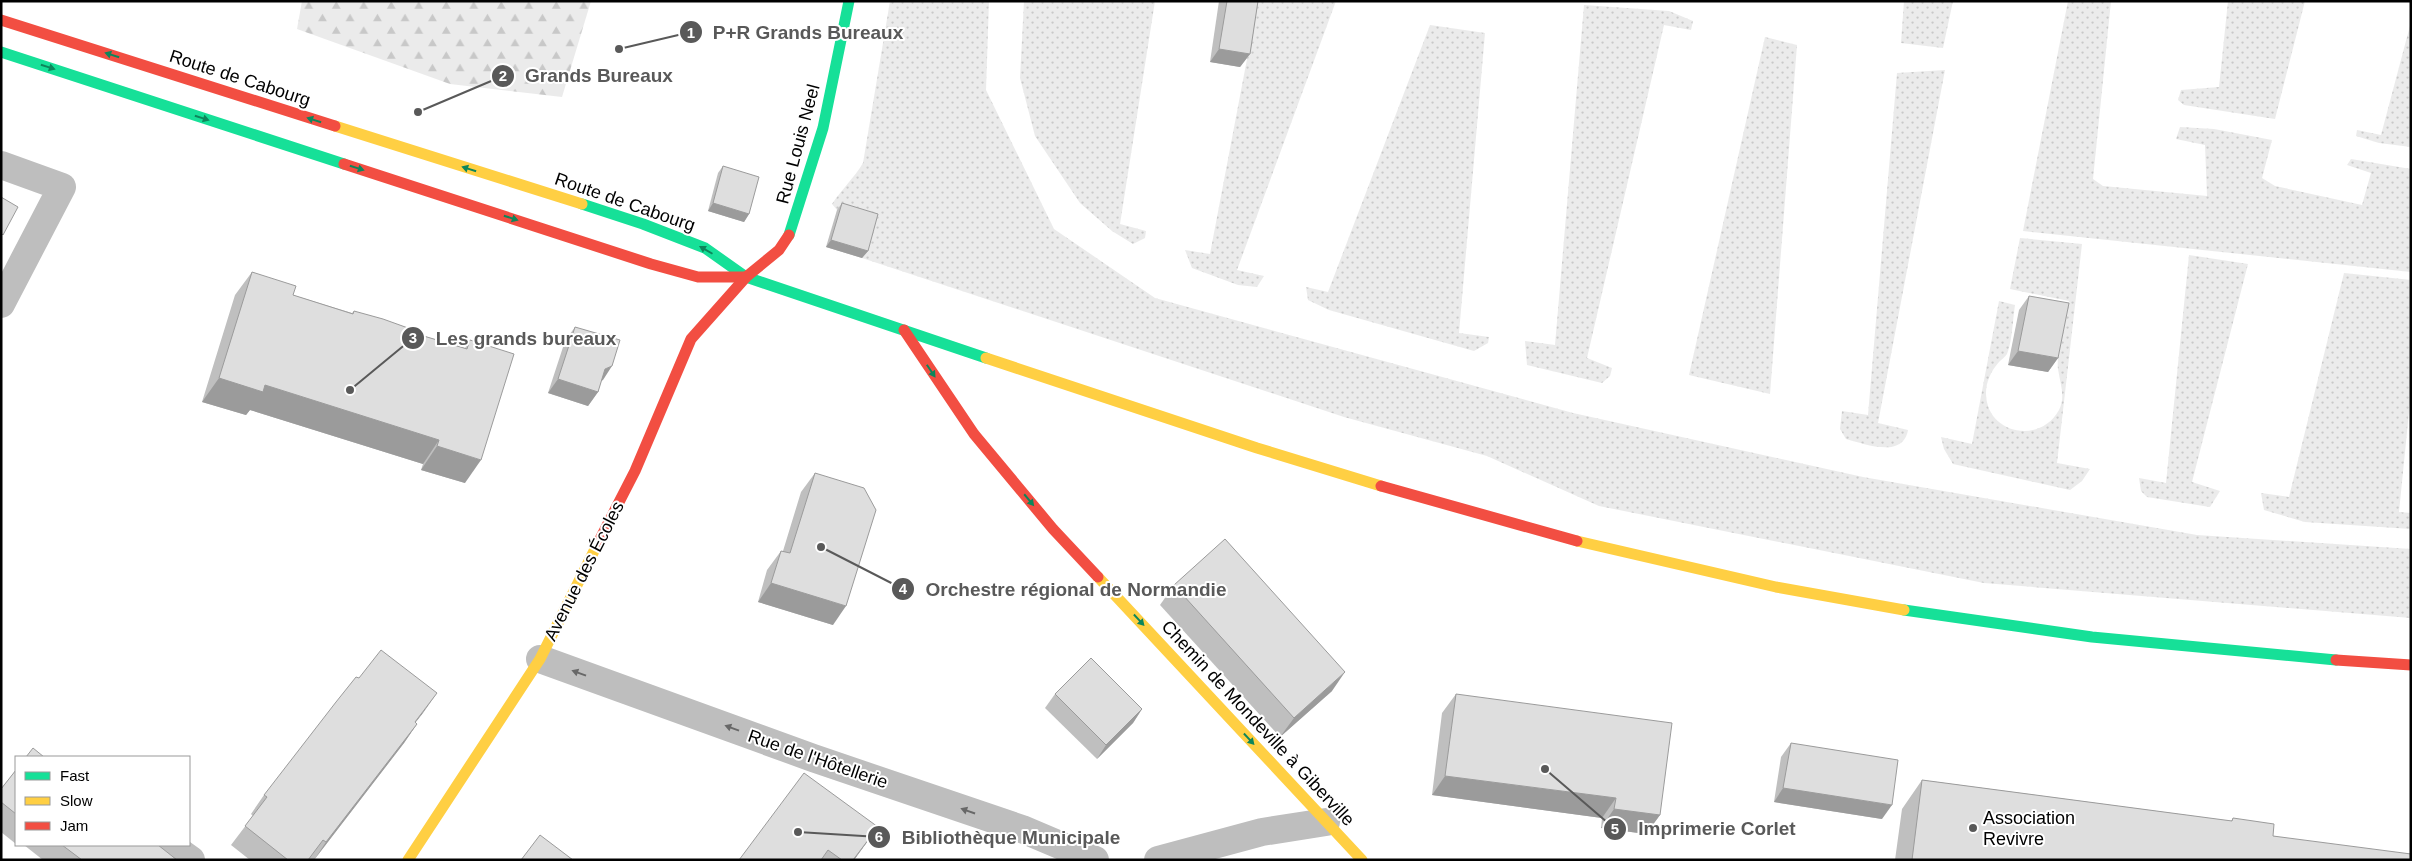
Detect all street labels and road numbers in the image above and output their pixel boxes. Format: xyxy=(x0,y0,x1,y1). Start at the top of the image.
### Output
street label: Route de Cabourg xyxy=(167,46,313,110)
street label: Rue Louis Neel xyxy=(772,82,824,206)
street label: Route de Cabourg xyxy=(552,169,698,235)
street label: Avenue des Écoles xyxy=(540,498,628,644)
street label: Chemin de Mondeville à Giberville xyxy=(1158,616,1358,830)
street label: Rue de l'Hôtellerie xyxy=(745,726,891,792)

